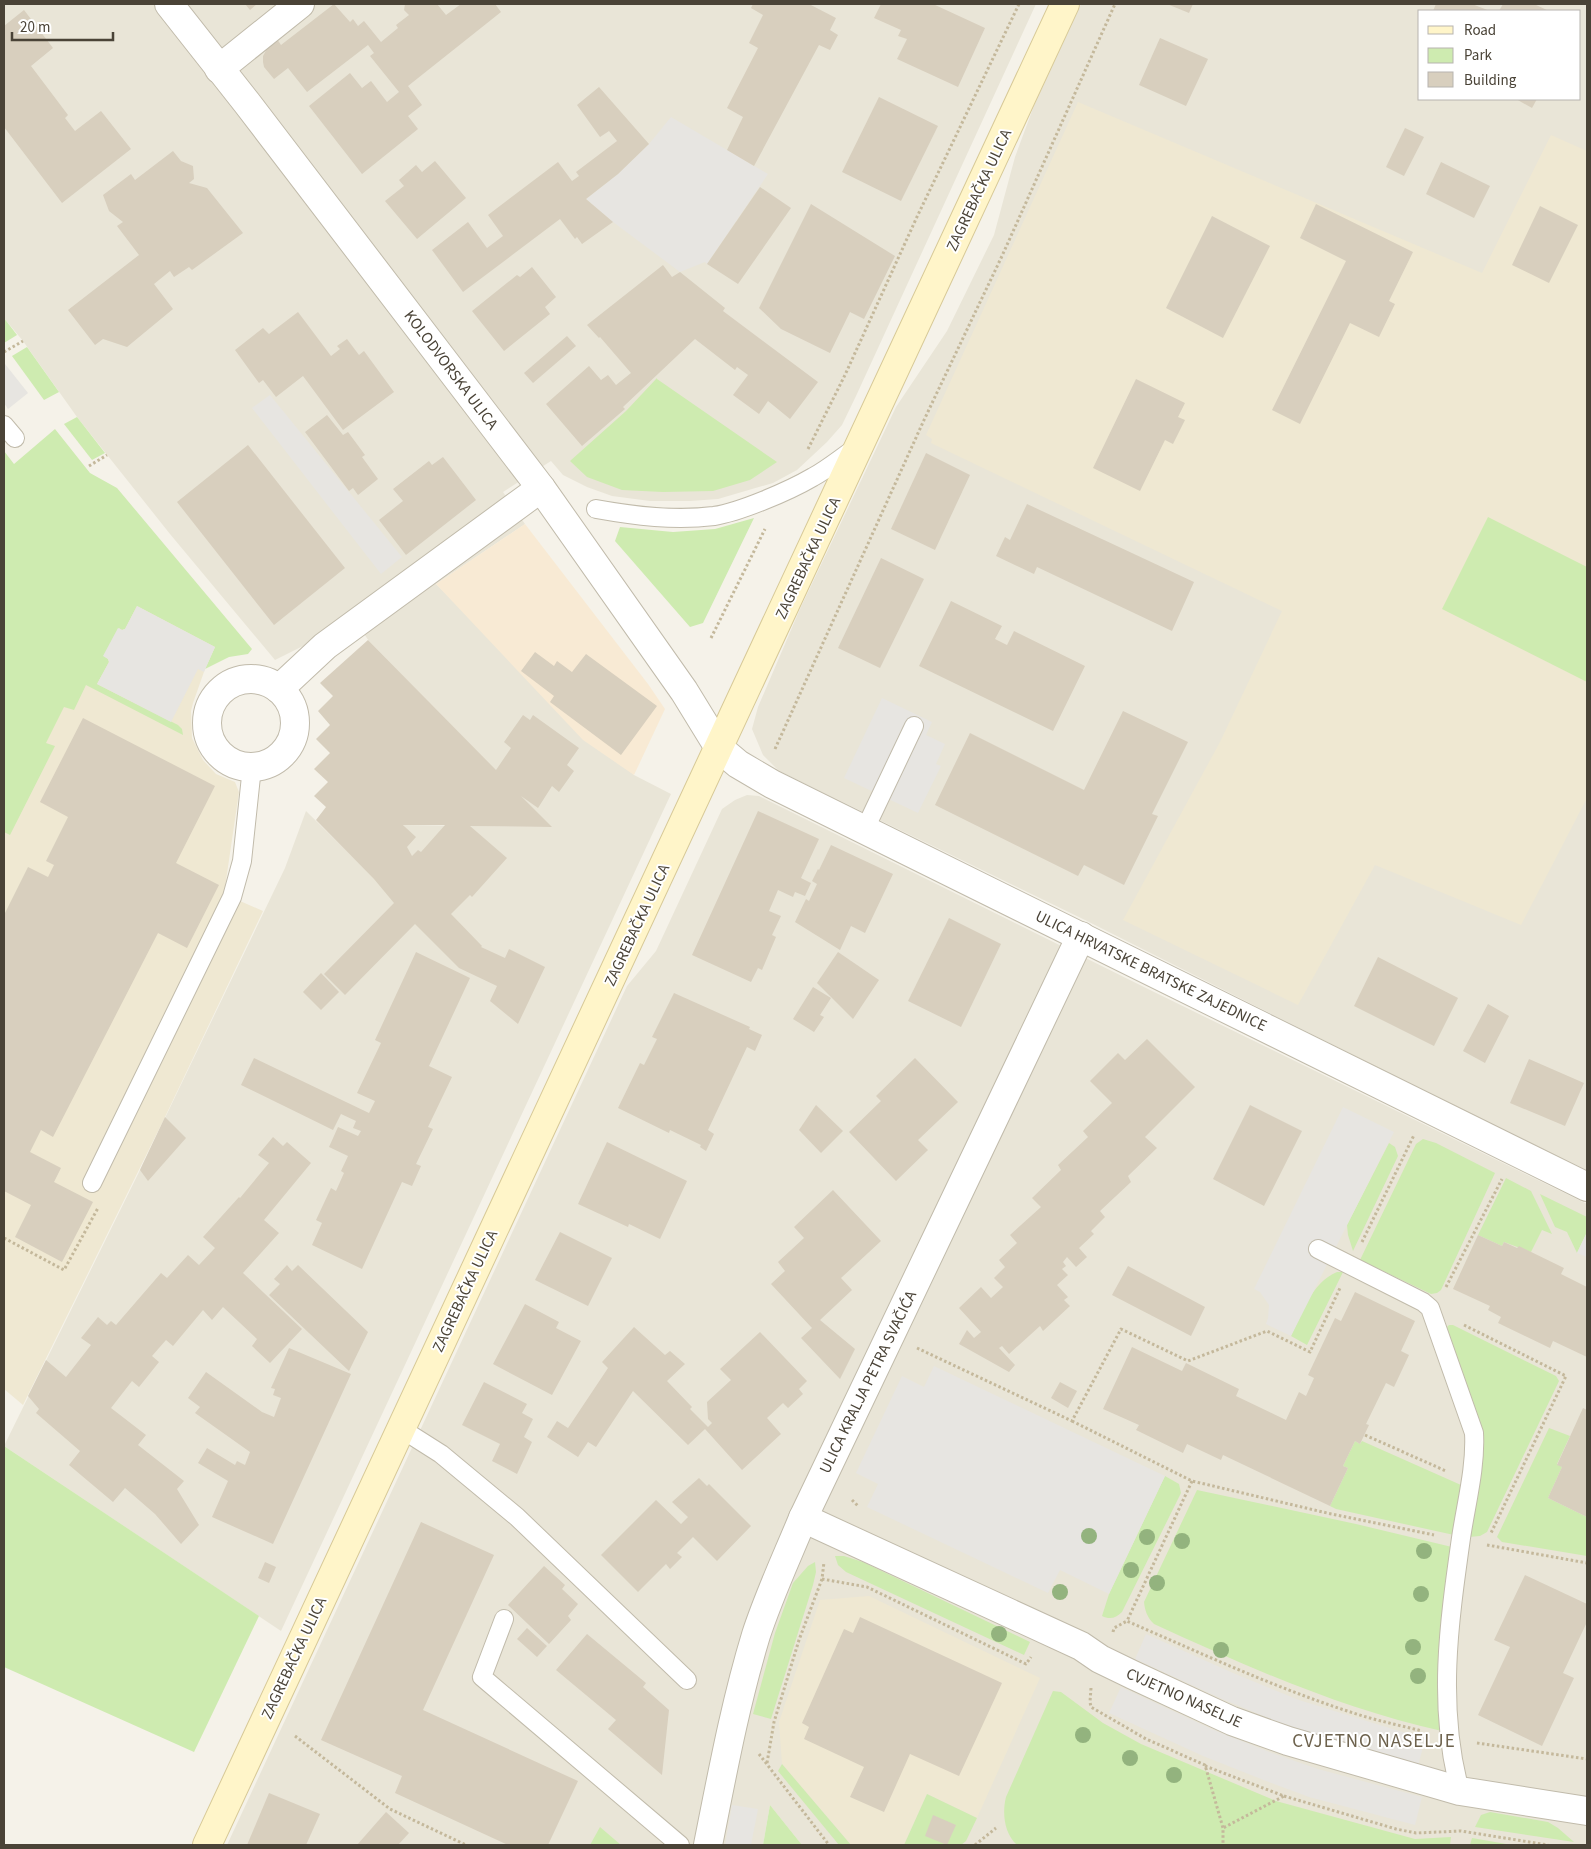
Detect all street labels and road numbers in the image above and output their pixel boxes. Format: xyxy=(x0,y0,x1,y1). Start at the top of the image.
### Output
street label: ZAGREBAČKA ULICA xyxy=(941,125,1017,255)
street label: KOLODVORSKA ULICA xyxy=(399,306,503,435)
street label: ZAGREBAČKA ULICA xyxy=(770,493,846,623)
street label: ZAGREBAČKA ULICA xyxy=(599,860,675,990)
street label: ULICA HRVATSKE BRATSKE ZAJEDNICE xyxy=(1032,905,1270,1037)
street label: ZAGREBAČKA ULICA xyxy=(427,1226,503,1356)
street label: ULICA KRALJA PETRA SVAČIĆA xyxy=(814,1287,922,1477)
street label: ZAGREBAČKA ULICA xyxy=(256,1593,332,1723)
street label: CVJETNO NASELJE xyxy=(1122,1663,1246,1733)

